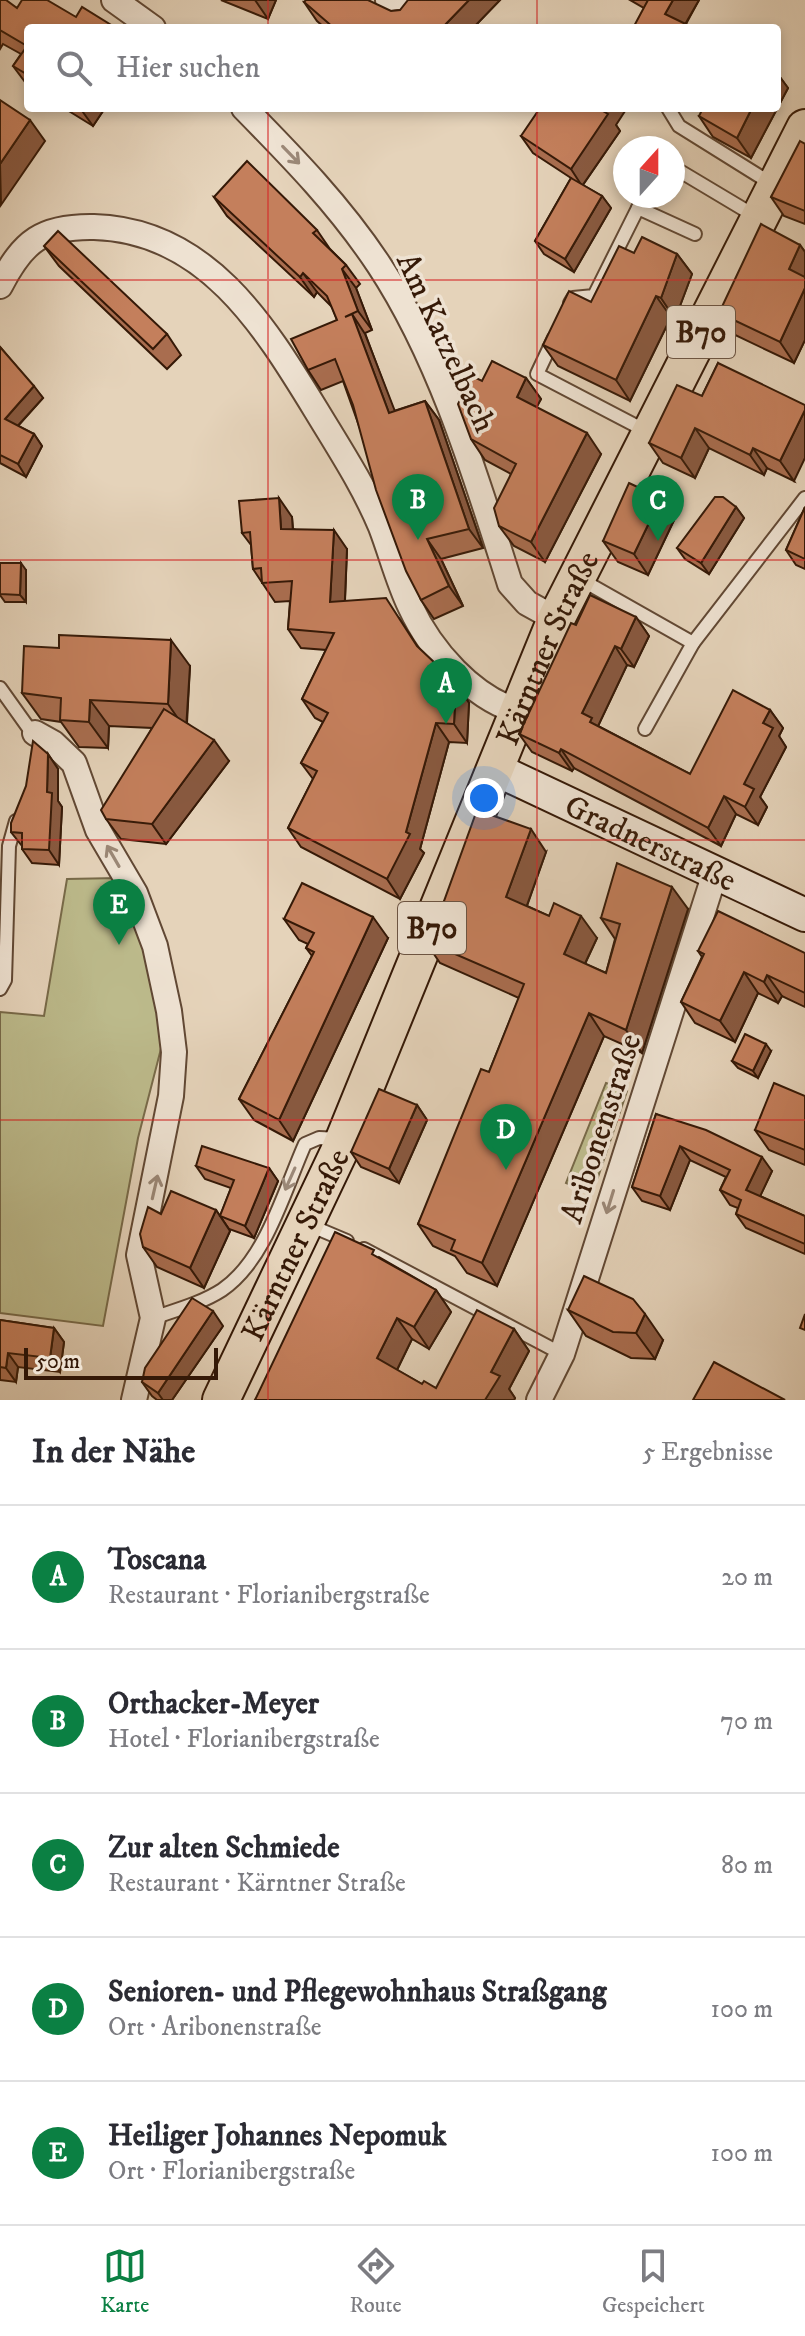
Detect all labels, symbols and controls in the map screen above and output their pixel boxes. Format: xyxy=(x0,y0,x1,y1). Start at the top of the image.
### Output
search box xyxy=(24,24,781,112)
icon: search xyxy=(52,46,96,90)
text: Hier suchen xyxy=(116,50,260,87)
north arrow xyxy=(613,136,685,208)
one-way arrow xyxy=(281,145,300,165)
street label: Am Katzelbach xyxy=(386,247,504,439)
road number: B70 xyxy=(667,306,735,358)
pin: B xyxy=(392,474,444,540)
pin: C xyxy=(632,475,684,541)
street label: Kärntner Straße xyxy=(489,545,609,752)
pin: A xyxy=(420,658,472,724)
your location xyxy=(464,778,504,818)
street label: Gradnerstraße xyxy=(558,787,742,902)
one-way arrow xyxy=(105,845,121,868)
pin: E xyxy=(93,879,145,945)
road number: B70 xyxy=(398,902,466,954)
street label: Aribonenstraße xyxy=(552,1029,651,1228)
pin: D xyxy=(480,1104,532,1170)
street label: Kärntner Straße xyxy=(234,1143,360,1348)
one-way arrow xyxy=(282,1167,297,1191)
one-way arrow xyxy=(148,1175,163,1200)
one-way arrow xyxy=(601,1189,616,1214)
scale bar xyxy=(24,1344,218,1380)
text: 50 m xyxy=(36,1348,80,1375)
text: In der Nähe xyxy=(32,1431,195,1473)
text: 5 Ergebnisse xyxy=(642,1436,773,1469)
text: Toscana xyxy=(108,1542,206,1579)
text: A xyxy=(50,1561,66,1594)
text: 20 m xyxy=(721,1561,773,1594)
text: Restaurant · Florianibergstraße xyxy=(108,1579,430,1612)
text: Orthacker-Meyer xyxy=(108,1686,319,1723)
text: B xyxy=(50,1705,66,1738)
text: 70 m xyxy=(720,1705,773,1738)
text: Hotel · Florianibergstraße xyxy=(108,1723,380,1756)
text: Zur alten Schmiede xyxy=(108,1830,340,1867)
text: C xyxy=(49,1849,67,1882)
text: 80 m xyxy=(721,1849,773,1882)
text: Restaurant · Kärntner Straße xyxy=(108,1867,406,1900)
text: Senioren- und Pflegewohnhaus Straßgang xyxy=(108,1974,607,2011)
text: D xyxy=(48,1993,68,2026)
text: 100 m xyxy=(710,1993,773,2026)
text: Ort · Aribonenstraße xyxy=(108,2011,322,2044)
text: Heiliger Johannes Nepomuk xyxy=(108,2118,447,2155)
text: E xyxy=(49,2137,67,2170)
text: 100 m xyxy=(710,2137,773,2170)
text: Ort · Florianibergstraße xyxy=(108,2155,355,2188)
tab: Karte xyxy=(100,2244,149,2319)
tab: Route xyxy=(350,2244,402,2319)
tab: Gespeichert xyxy=(602,2244,705,2319)

